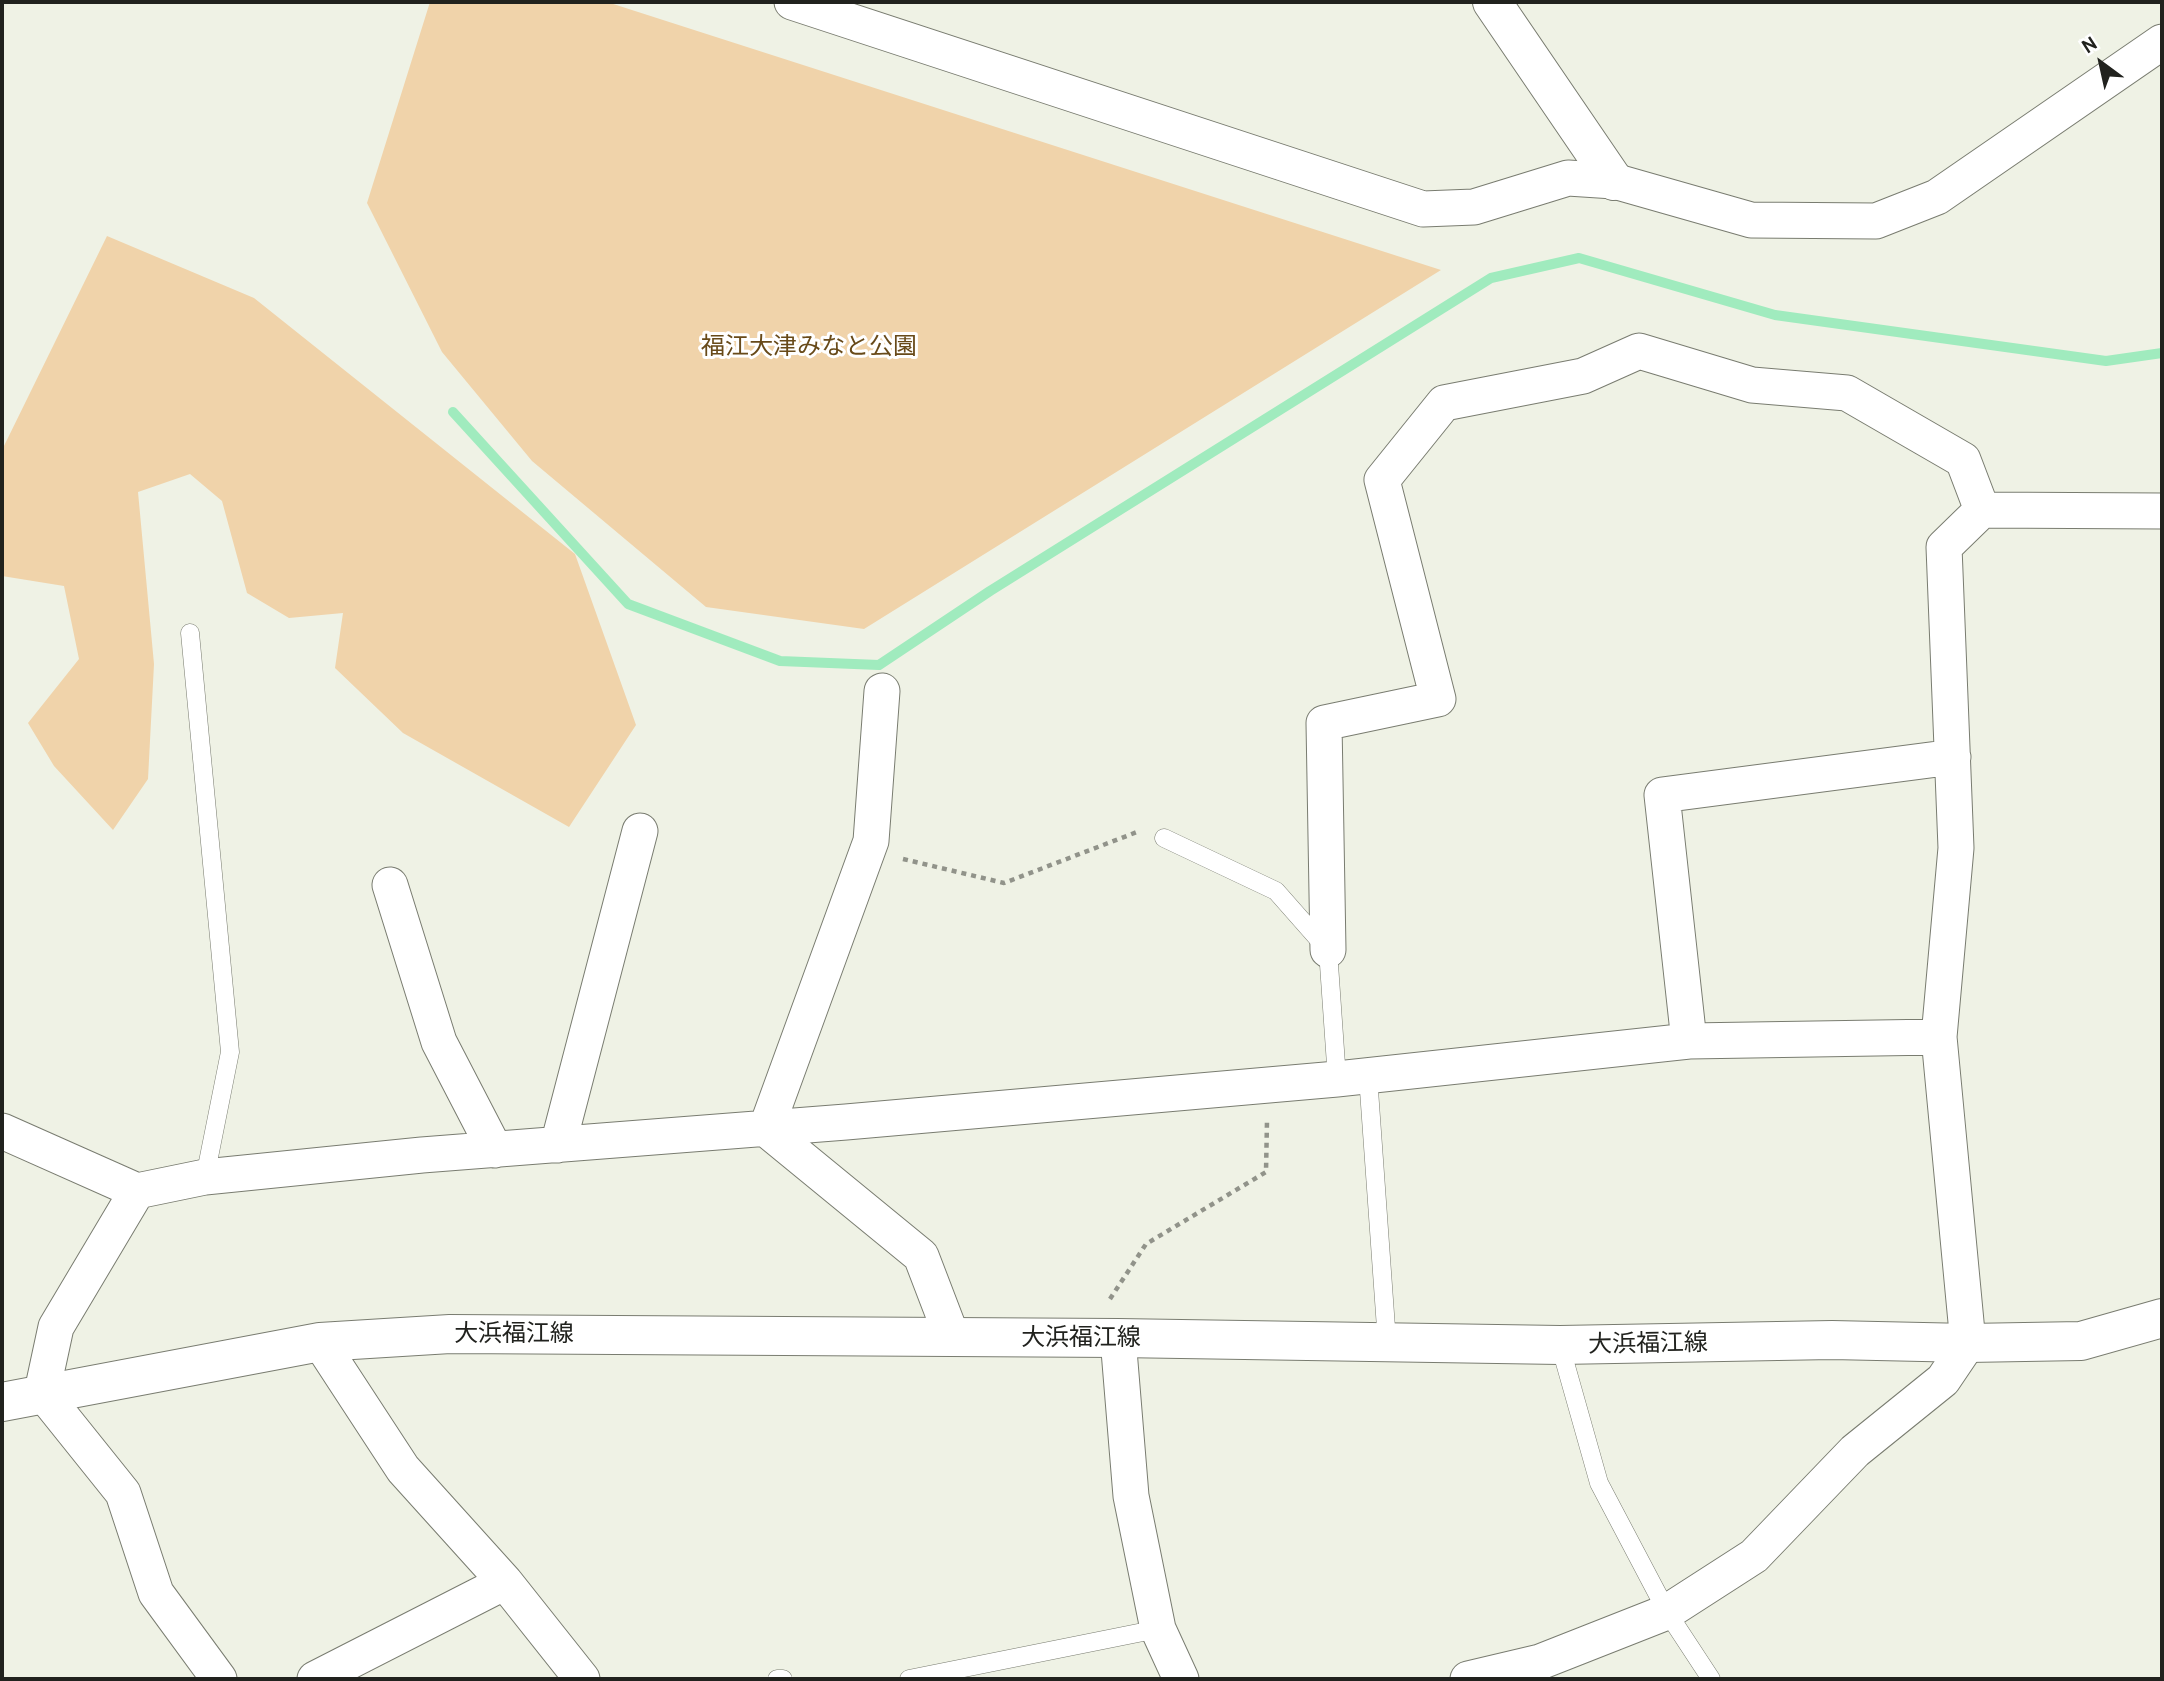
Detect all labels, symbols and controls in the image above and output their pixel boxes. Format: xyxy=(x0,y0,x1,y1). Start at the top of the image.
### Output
north arrow xyxy=(2066,28,2136,98)
text: N xyxy=(2077,32,2101,58)
park label: 福江大津みなと公園 xyxy=(701,333,917,361)
street label: 大浜福江線 xyxy=(454,1320,574,1348)
street label: 大浜福江線 xyxy=(1021,1324,1141,1352)
street label: 大浜福江線 xyxy=(1588,1329,1708,1359)

